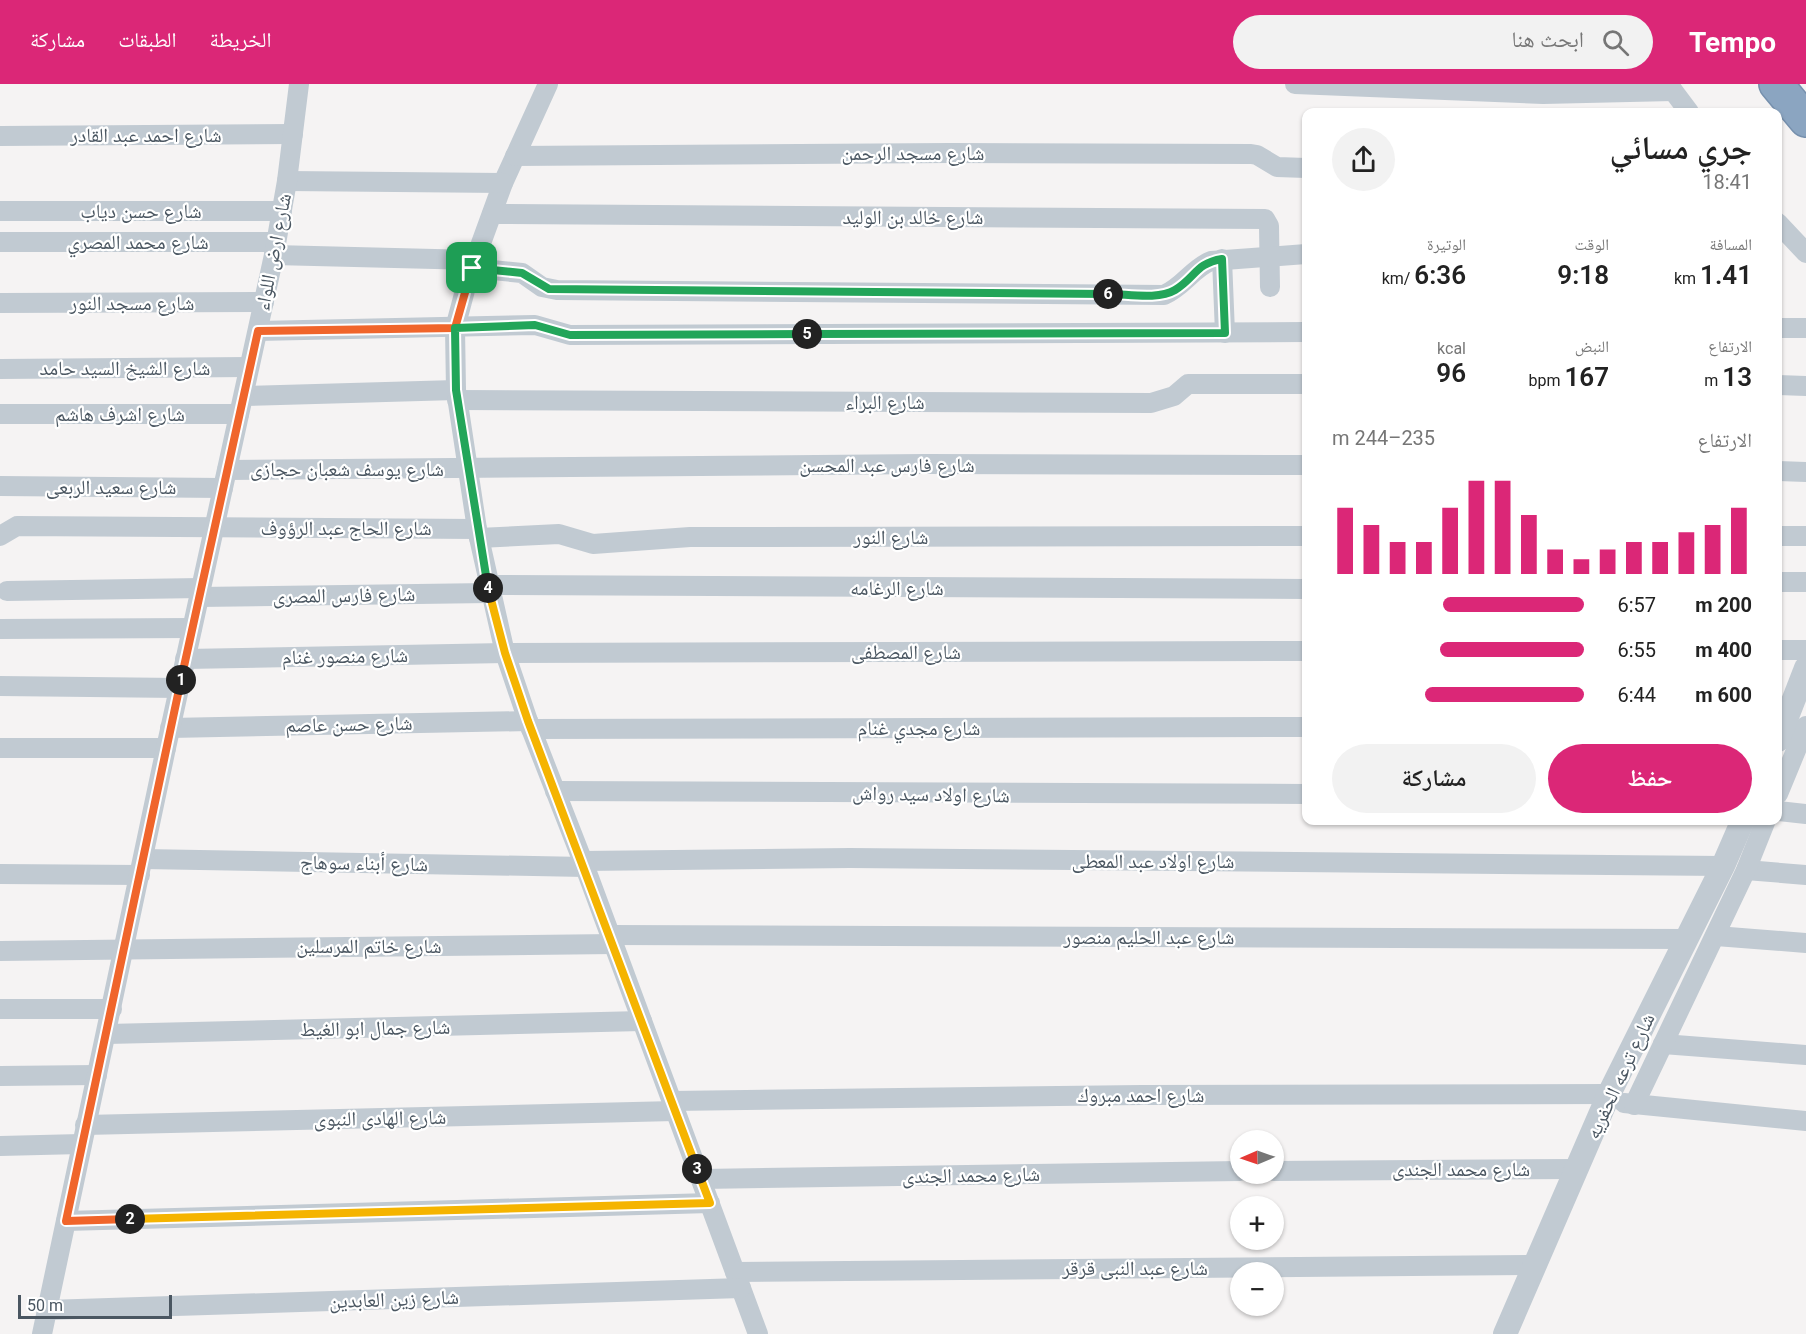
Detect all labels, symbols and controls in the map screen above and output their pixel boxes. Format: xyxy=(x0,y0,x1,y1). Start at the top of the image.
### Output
search box xyxy=(1233,15,1653,69)
icon: search xyxy=(1599,26,1632,59)
text: Tempo xyxy=(1689,26,1776,59)
text: ابحث هنا xyxy=(1511,27,1584,52)
text: مشاركة xyxy=(30,28,85,52)
text: الطبقات xyxy=(118,28,177,52)
text: الخريطة xyxy=(210,28,271,52)
street label: شارع احمد عبد القادر xyxy=(69,123,222,148)
button: share xyxy=(1332,128,1395,191)
text: جري مسائي xyxy=(1610,128,1752,167)
street label: شارع مسجد الرحمن xyxy=(842,141,984,166)
text: 18:41 xyxy=(1702,170,1752,194)
street label: شارع ارض اللواء xyxy=(250,191,297,313)
street label: شارع حسن دياب xyxy=(80,199,202,224)
street label: شارع خالد بن الوليد xyxy=(843,205,983,230)
street label: شارع محمد المصري xyxy=(67,230,209,258)
text: الوتيرة xyxy=(1427,235,1466,254)
text: الوقت xyxy=(1575,235,1609,254)
text: المسافة xyxy=(1710,235,1752,254)
pin xyxy=(446,242,497,293)
icon: arrive xyxy=(455,251,488,284)
text: 6:36 xyxy=(1414,260,1466,290)
text: 9:18 xyxy=(1557,260,1609,290)
text: 1.41 xyxy=(1700,260,1752,290)
text: /km xyxy=(1382,269,1414,288)
text: km xyxy=(1674,269,1700,288)
pin: 6 xyxy=(1093,279,1123,309)
text: 6 xyxy=(1103,284,1113,303)
street label: شارع مسجد النور xyxy=(68,291,195,316)
pin: 5 xyxy=(792,319,822,349)
text: 5 xyxy=(802,324,812,343)
text: النبض xyxy=(1575,337,1609,356)
text: الارتفاع xyxy=(1708,337,1752,356)
text: kcal xyxy=(1437,339,1466,358)
street label: شارع الشيخ السيد حامد xyxy=(39,356,211,381)
text: 96 xyxy=(1436,358,1466,388)
text: 167 xyxy=(1564,362,1609,392)
text: 13 xyxy=(1722,362,1752,392)
text: bpm xyxy=(1528,371,1564,390)
text: m xyxy=(1704,371,1722,390)
street label: شارع البراء xyxy=(845,390,925,415)
street label: شارع اشرف هاشم xyxy=(55,402,185,428)
text: 235–244 m xyxy=(1332,426,1435,450)
text: الارتفاع xyxy=(1697,428,1752,452)
street label: شارع فارس عبد المحسن xyxy=(799,453,975,478)
street label: شارع يوسف شعبان حجازى xyxy=(250,457,444,482)
street label: شارع سعيد الربعى xyxy=(46,475,176,500)
street label: شارع الحاج عبد الرؤوف xyxy=(260,516,432,541)
street label: شارع النور xyxy=(853,525,928,550)
pin: 4 xyxy=(473,573,503,603)
street label: شارع الرغامه xyxy=(850,576,944,601)
text: 4 xyxy=(483,578,493,597)
street label: شارع فارس المصرى xyxy=(272,582,416,609)
text: 6:57 xyxy=(1617,593,1656,617)
text: 200 m xyxy=(1695,593,1752,617)
text: 6:55 xyxy=(1617,638,1656,662)
text: 400 m xyxy=(1695,638,1752,662)
street label: شارع المصطفى xyxy=(851,640,961,665)
street label: شارع منصور غنام xyxy=(282,643,408,671)
pin: 1 xyxy=(166,665,196,695)
text: 1 xyxy=(176,670,186,689)
text: 6:44 xyxy=(1617,683,1656,707)
text: 600 m xyxy=(1695,683,1752,707)
street label: شارع حسن عاصم xyxy=(285,711,413,739)
street label: شارع مجدي غنام xyxy=(857,716,981,744)
button: مشاركة xyxy=(1332,744,1536,813)
button: حفظ xyxy=(1548,744,1752,813)
street label: شارع اولاد سيد رواش xyxy=(852,781,1010,808)
street label: شارع اولاد عبد المعطى xyxy=(1072,849,1234,874)
street label: شارع أبناء سوهاج xyxy=(300,850,428,877)
street label: شارع عبد الحليم منصور xyxy=(1063,925,1234,951)
street label: شارع خاتم المرسلين xyxy=(296,934,442,960)
street label: شارع ترعه الحفريه xyxy=(1580,1009,1661,1143)
street label: شارع جمال ابو الغيط xyxy=(300,1015,450,1042)
street label: شارع احمد مبروك xyxy=(1078,1083,1204,1108)
street label: شارع الهادى النبوى xyxy=(313,1105,447,1132)
north arrow xyxy=(1230,1130,1284,1184)
map controls xyxy=(1230,1130,1284,1316)
pin: 3 xyxy=(682,1154,712,1184)
street label: شارع محمد الجندى xyxy=(1392,1157,1530,1182)
text: 3 xyxy=(692,1159,702,1178)
street label: شارع محمد الجندى xyxy=(902,1162,1040,1189)
button: + xyxy=(1230,1196,1284,1250)
pin: 2 xyxy=(115,1204,145,1234)
text: 2 xyxy=(125,1209,135,1228)
street label: شارع عبد النبى قرقر xyxy=(1061,1256,1208,1281)
button: − xyxy=(1230,1262,1284,1316)
street label: شارع زين العابدين xyxy=(329,1285,459,1314)
scale bar xyxy=(18,1292,172,1320)
text: 50 m xyxy=(27,1296,63,1315)

